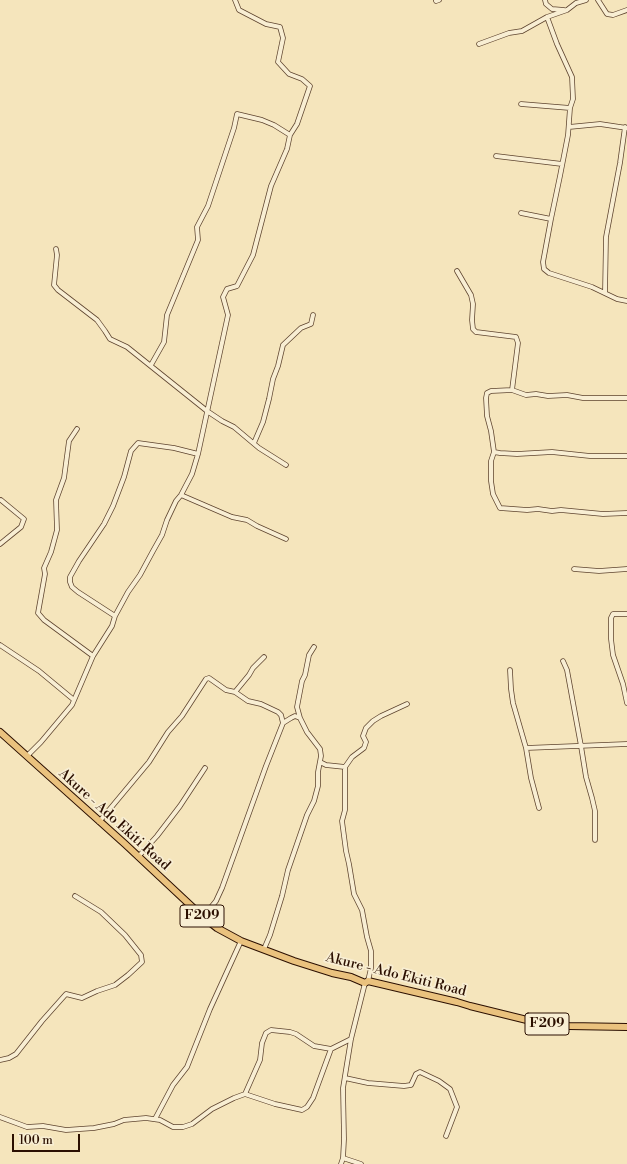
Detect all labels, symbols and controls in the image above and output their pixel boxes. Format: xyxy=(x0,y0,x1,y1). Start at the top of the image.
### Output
street label: Akure - Ado Ekiti Road xyxy=(55,766,173,874)
road number: F209 xyxy=(180,905,224,927)
street label: Akure - Ado Ekiti Road xyxy=(324,949,468,1001)
road number: F209 xyxy=(525,1013,569,1035)
scale bar xyxy=(14,1126,82,1152)
text: 100 m xyxy=(19,1133,53,1148)

